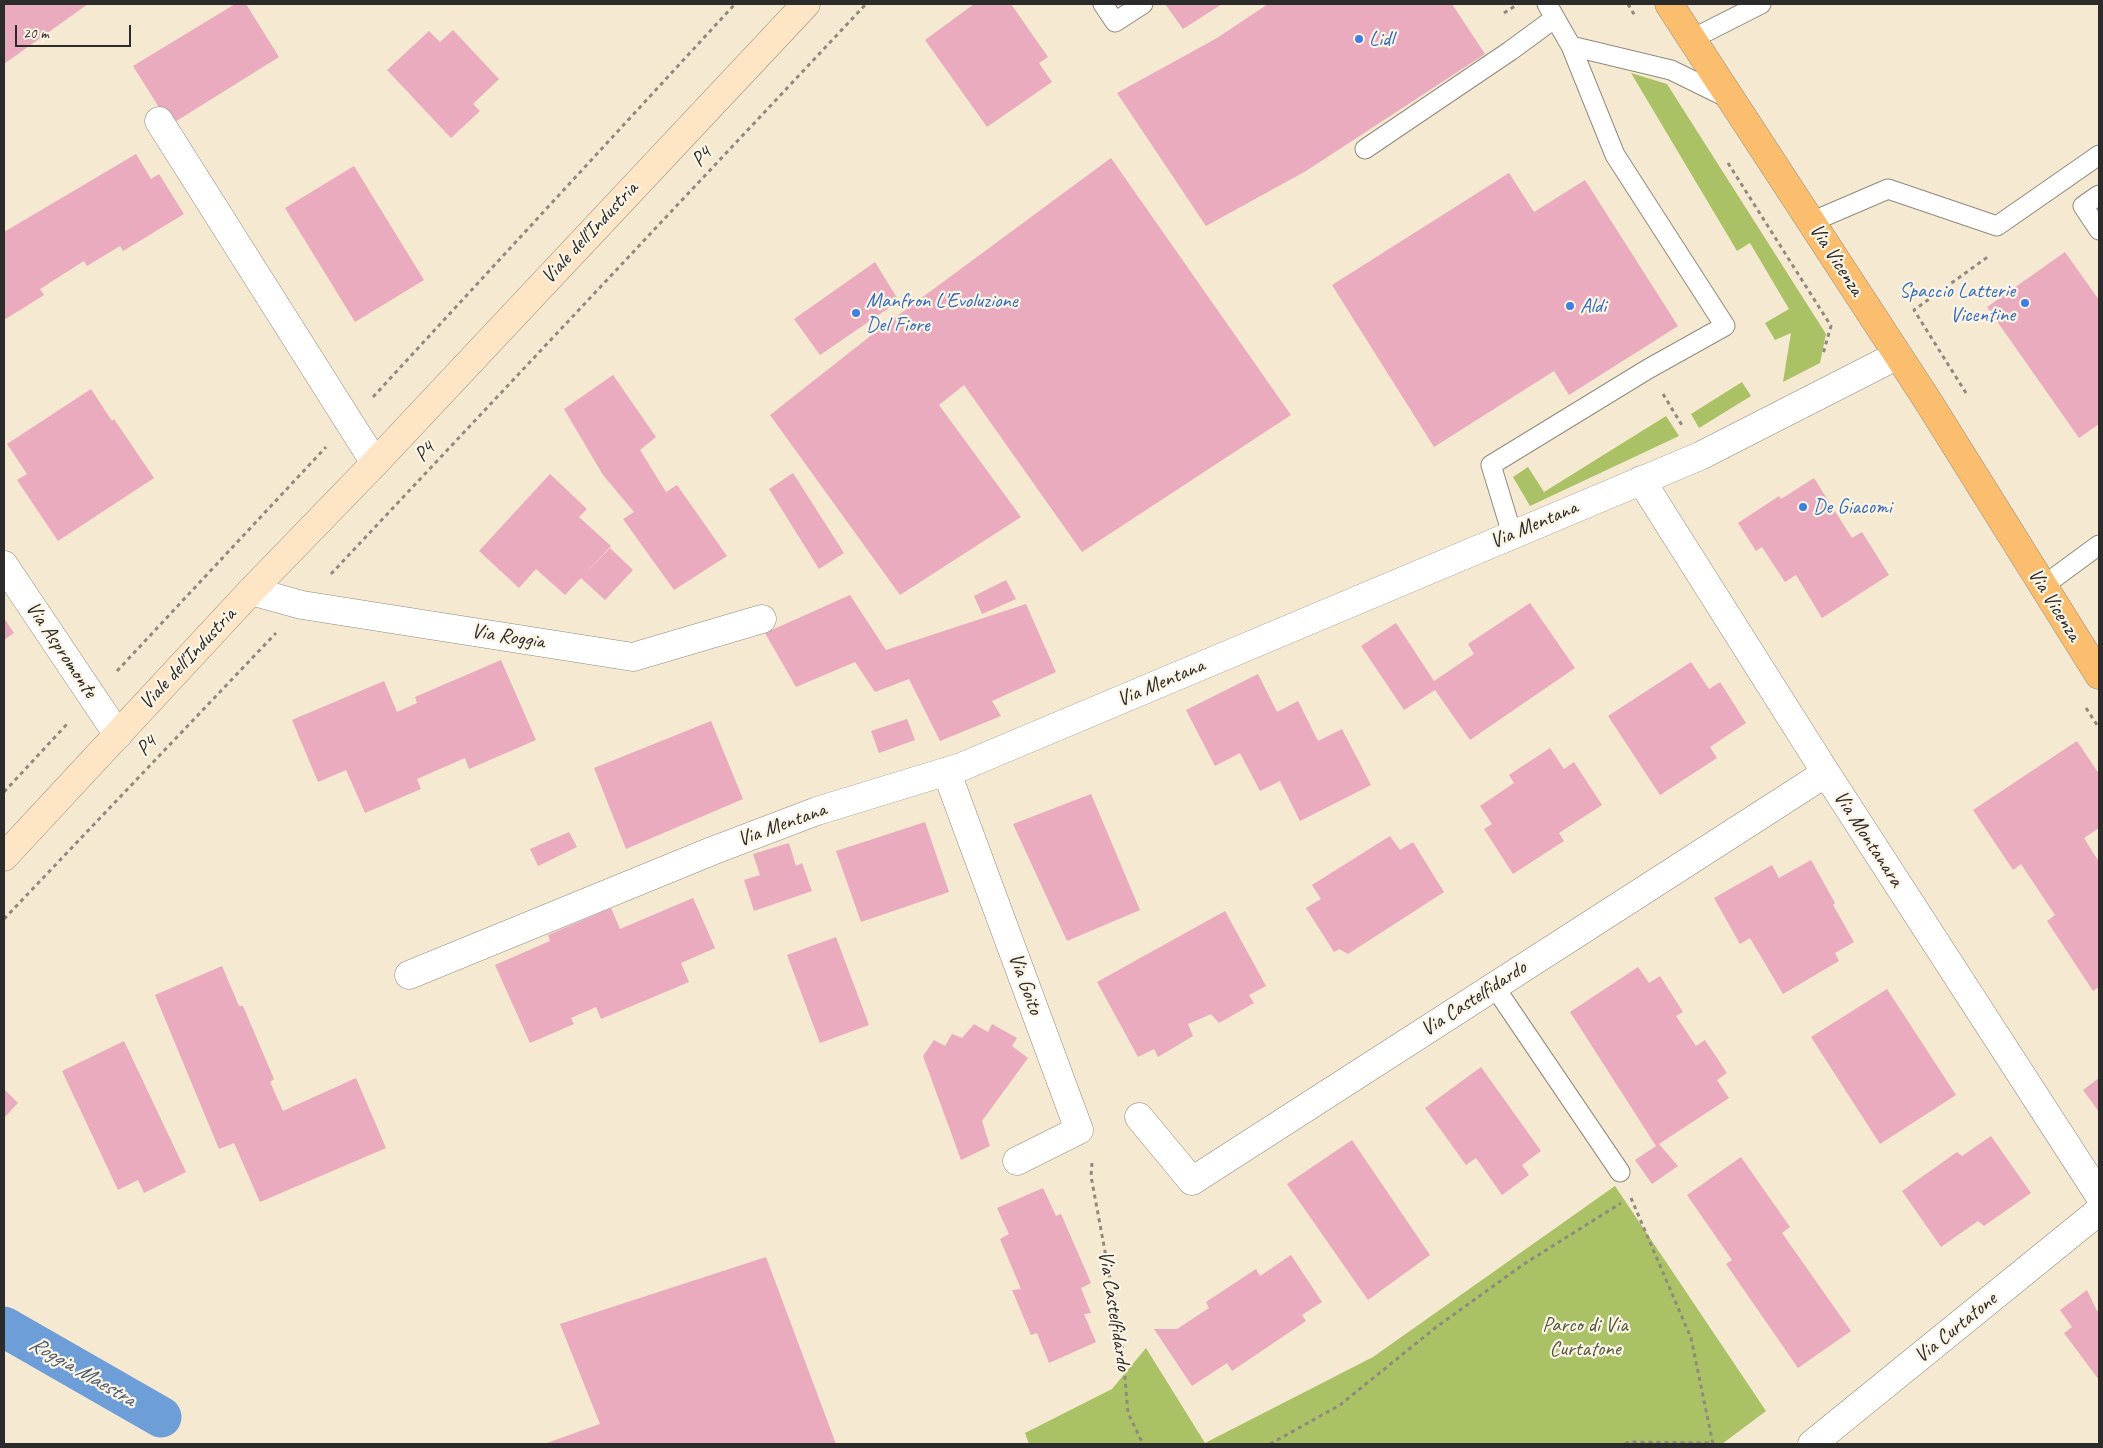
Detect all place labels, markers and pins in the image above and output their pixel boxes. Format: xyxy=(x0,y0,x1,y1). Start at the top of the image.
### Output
place label: Lidl xyxy=(1369,26,1394,52)
marker: Lidl xyxy=(1353,33,1365,45)
place label: Spaccio Latterie Vicentine xyxy=(1899,278,2015,328)
place label: Manfron L'Evoluzione Del Fiore xyxy=(866,288,1018,338)
place label: Aldi xyxy=(1580,293,1606,319)
marker: Spaccio Latterie Vicentine xyxy=(2019,297,2031,309)
marker: Aldi xyxy=(1564,300,1576,312)
marker: Manfron L'Evoluzione Del Fiore xyxy=(850,307,862,319)
place label: De Giacomi xyxy=(1813,494,1892,520)
marker: De Giacomi xyxy=(1797,501,1809,513)

